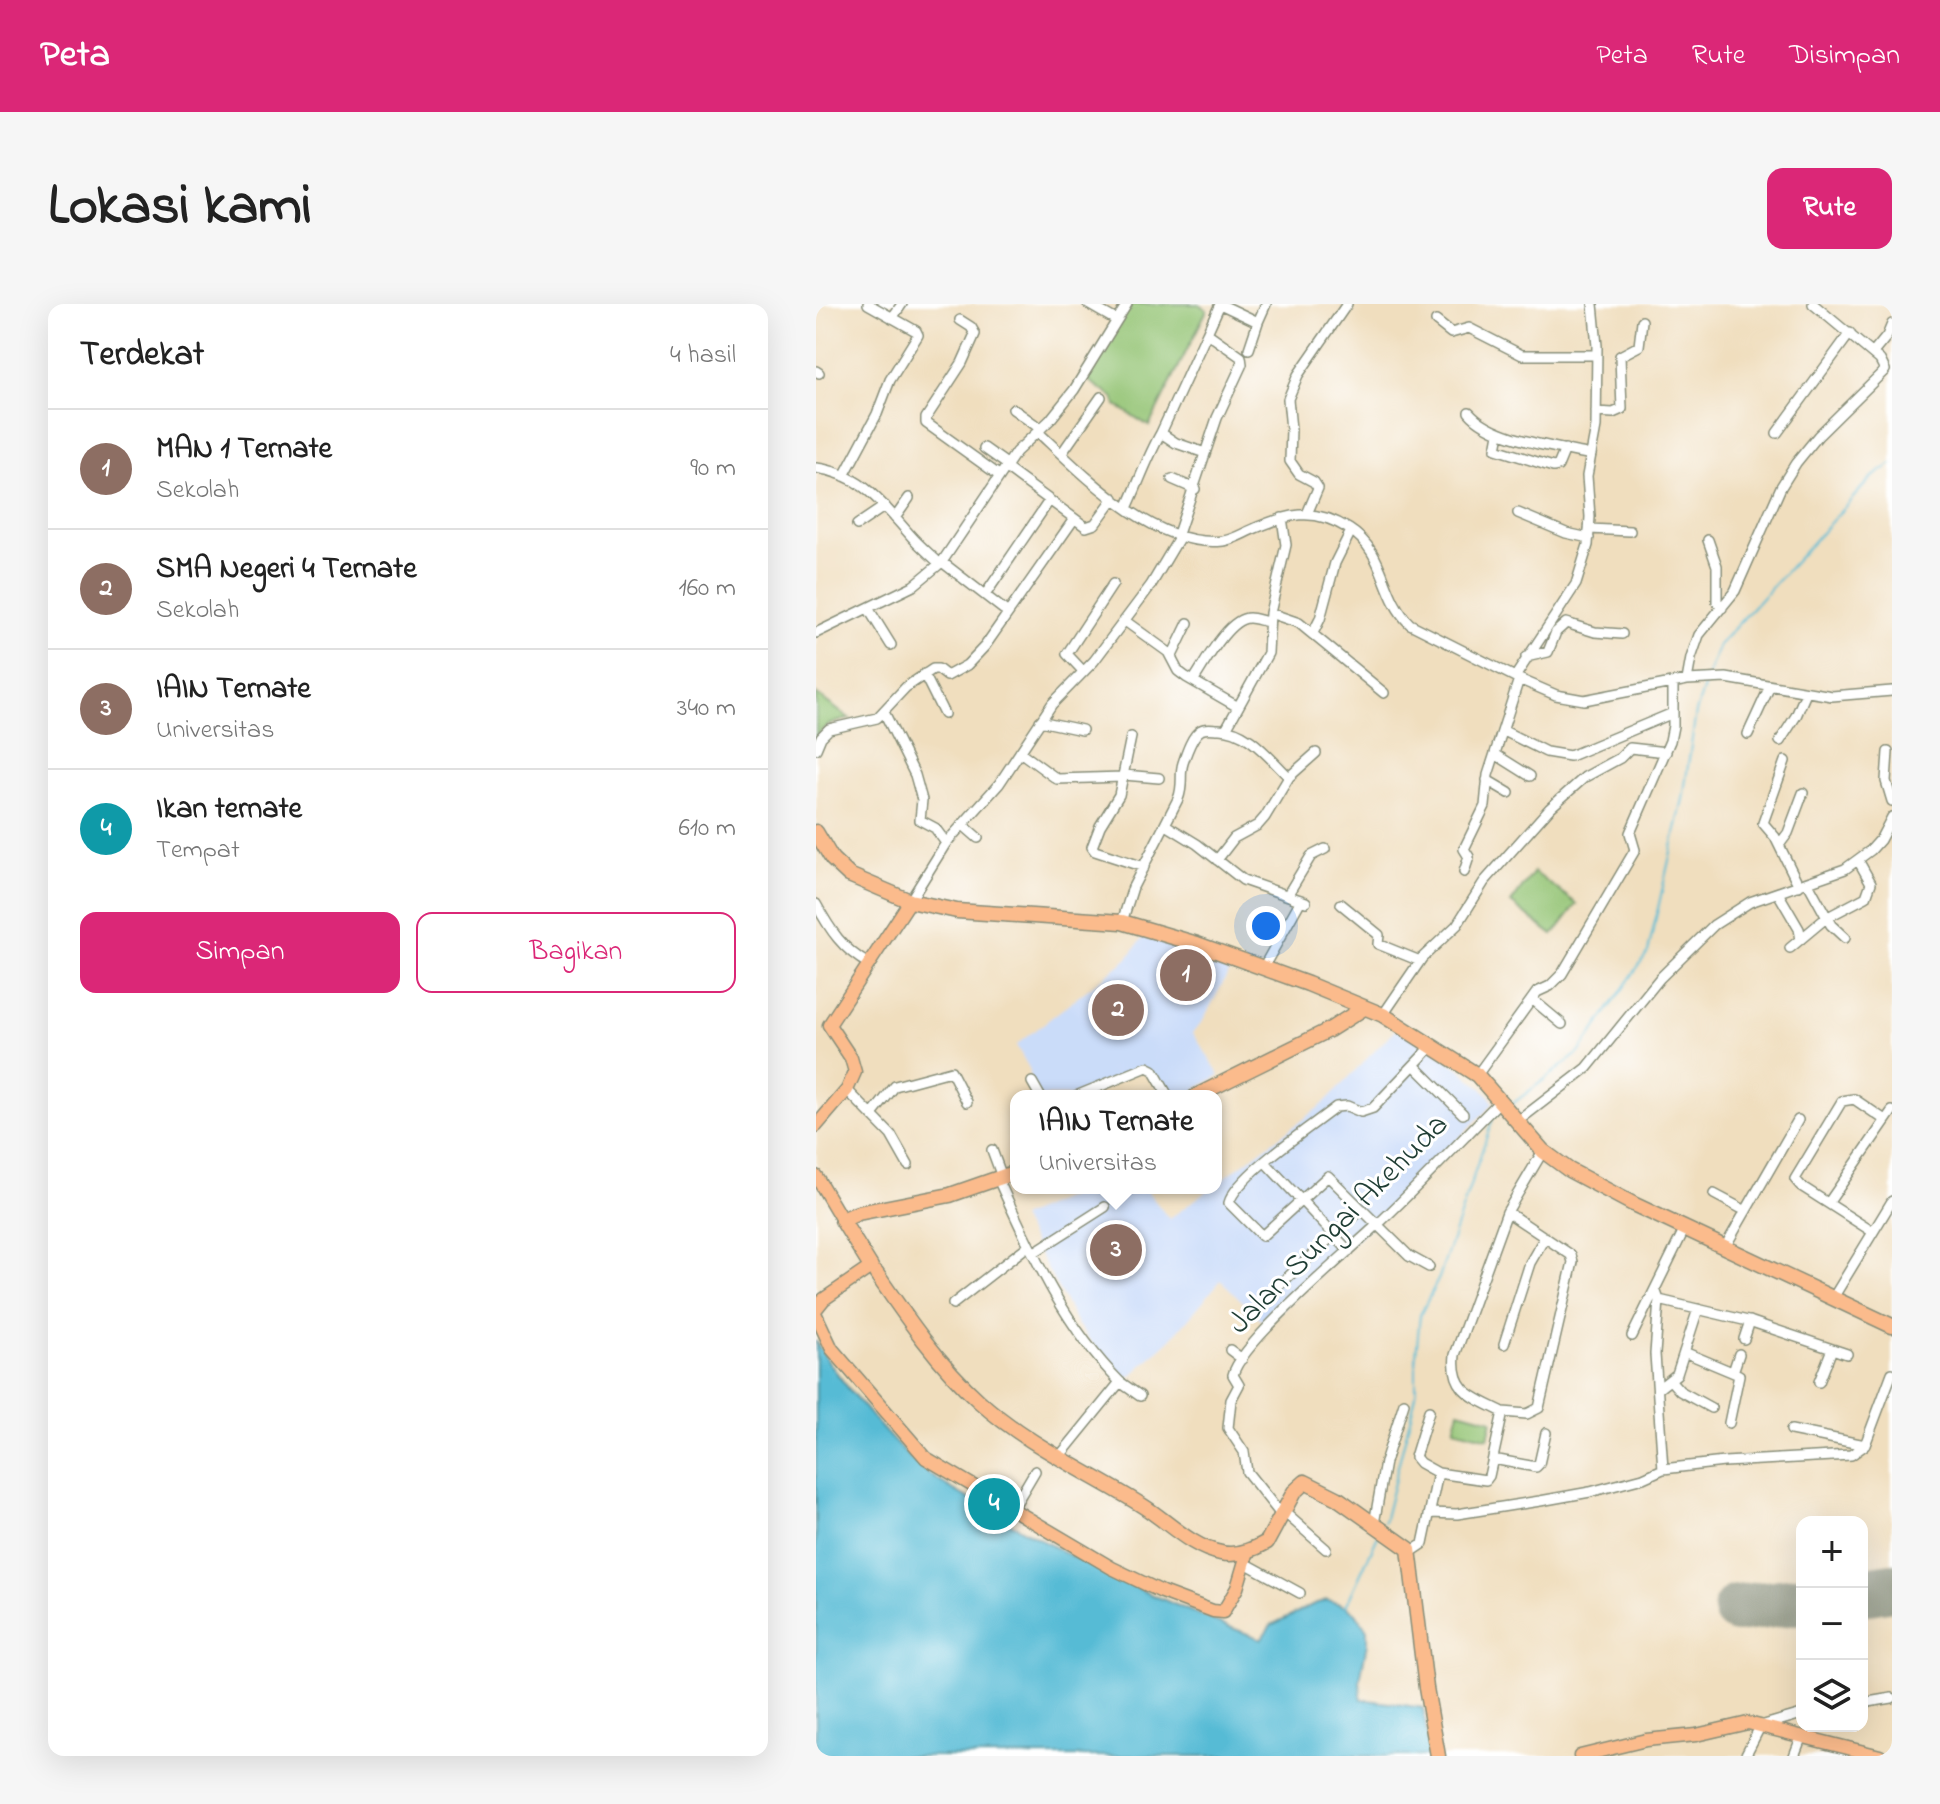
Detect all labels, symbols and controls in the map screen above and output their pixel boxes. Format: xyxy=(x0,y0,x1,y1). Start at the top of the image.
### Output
text: Peta xyxy=(40,28,110,84)
text: Peta xyxy=(1596,36,1648,77)
text: Rute xyxy=(1692,36,1745,77)
text: Disimpan xyxy=(1789,36,1900,77)
text: Lokasi kami xyxy=(48,168,312,249)
button: Rute xyxy=(1767,168,1892,249)
text: Terdekat xyxy=(80,331,204,381)
text: 4 hasil xyxy=(670,337,736,375)
text: MAN 1 Ternate xyxy=(156,428,332,472)
text: 1 xyxy=(102,450,110,488)
text: 90 m xyxy=(690,450,736,488)
text: Sekolah xyxy=(156,472,239,510)
text: SMA Negeri 4 Ternate xyxy=(156,548,417,592)
text: 2 xyxy=(100,570,112,608)
text: 160 m xyxy=(678,570,736,608)
text: Sekolah xyxy=(156,592,239,630)
text: IAIN Ternate xyxy=(156,668,311,712)
text: 3 xyxy=(101,690,111,728)
text: 340 m xyxy=(677,690,736,728)
text: Universitas xyxy=(156,712,274,750)
text: Ikan ternate xyxy=(156,788,302,832)
text: 4 xyxy=(101,810,111,848)
text: 610 m xyxy=(678,810,736,848)
text: Tempat xyxy=(156,832,240,870)
your location xyxy=(1246,906,1286,946)
button: Simpan xyxy=(80,912,400,993)
button: Bagikan xyxy=(416,912,736,993)
pin: 1 xyxy=(1160,945,1212,1005)
pin: 2 xyxy=(1092,980,1144,1040)
popup xyxy=(1010,1090,1222,1194)
text: IAIN Ternate xyxy=(1039,1101,1193,1145)
street label: Jalan Sungai Akehuda xyxy=(1218,1104,1460,1346)
text: Universitas xyxy=(1039,1145,1157,1183)
pin: 3 xyxy=(1090,1220,1142,1280)
pin: 4 xyxy=(968,1474,1020,1534)
map controls xyxy=(1796,1516,1868,1732)
button: + xyxy=(1796,1516,1868,1588)
button: − xyxy=(1796,1588,1868,1660)
button: layers xyxy=(1796,1660,1868,1732)

